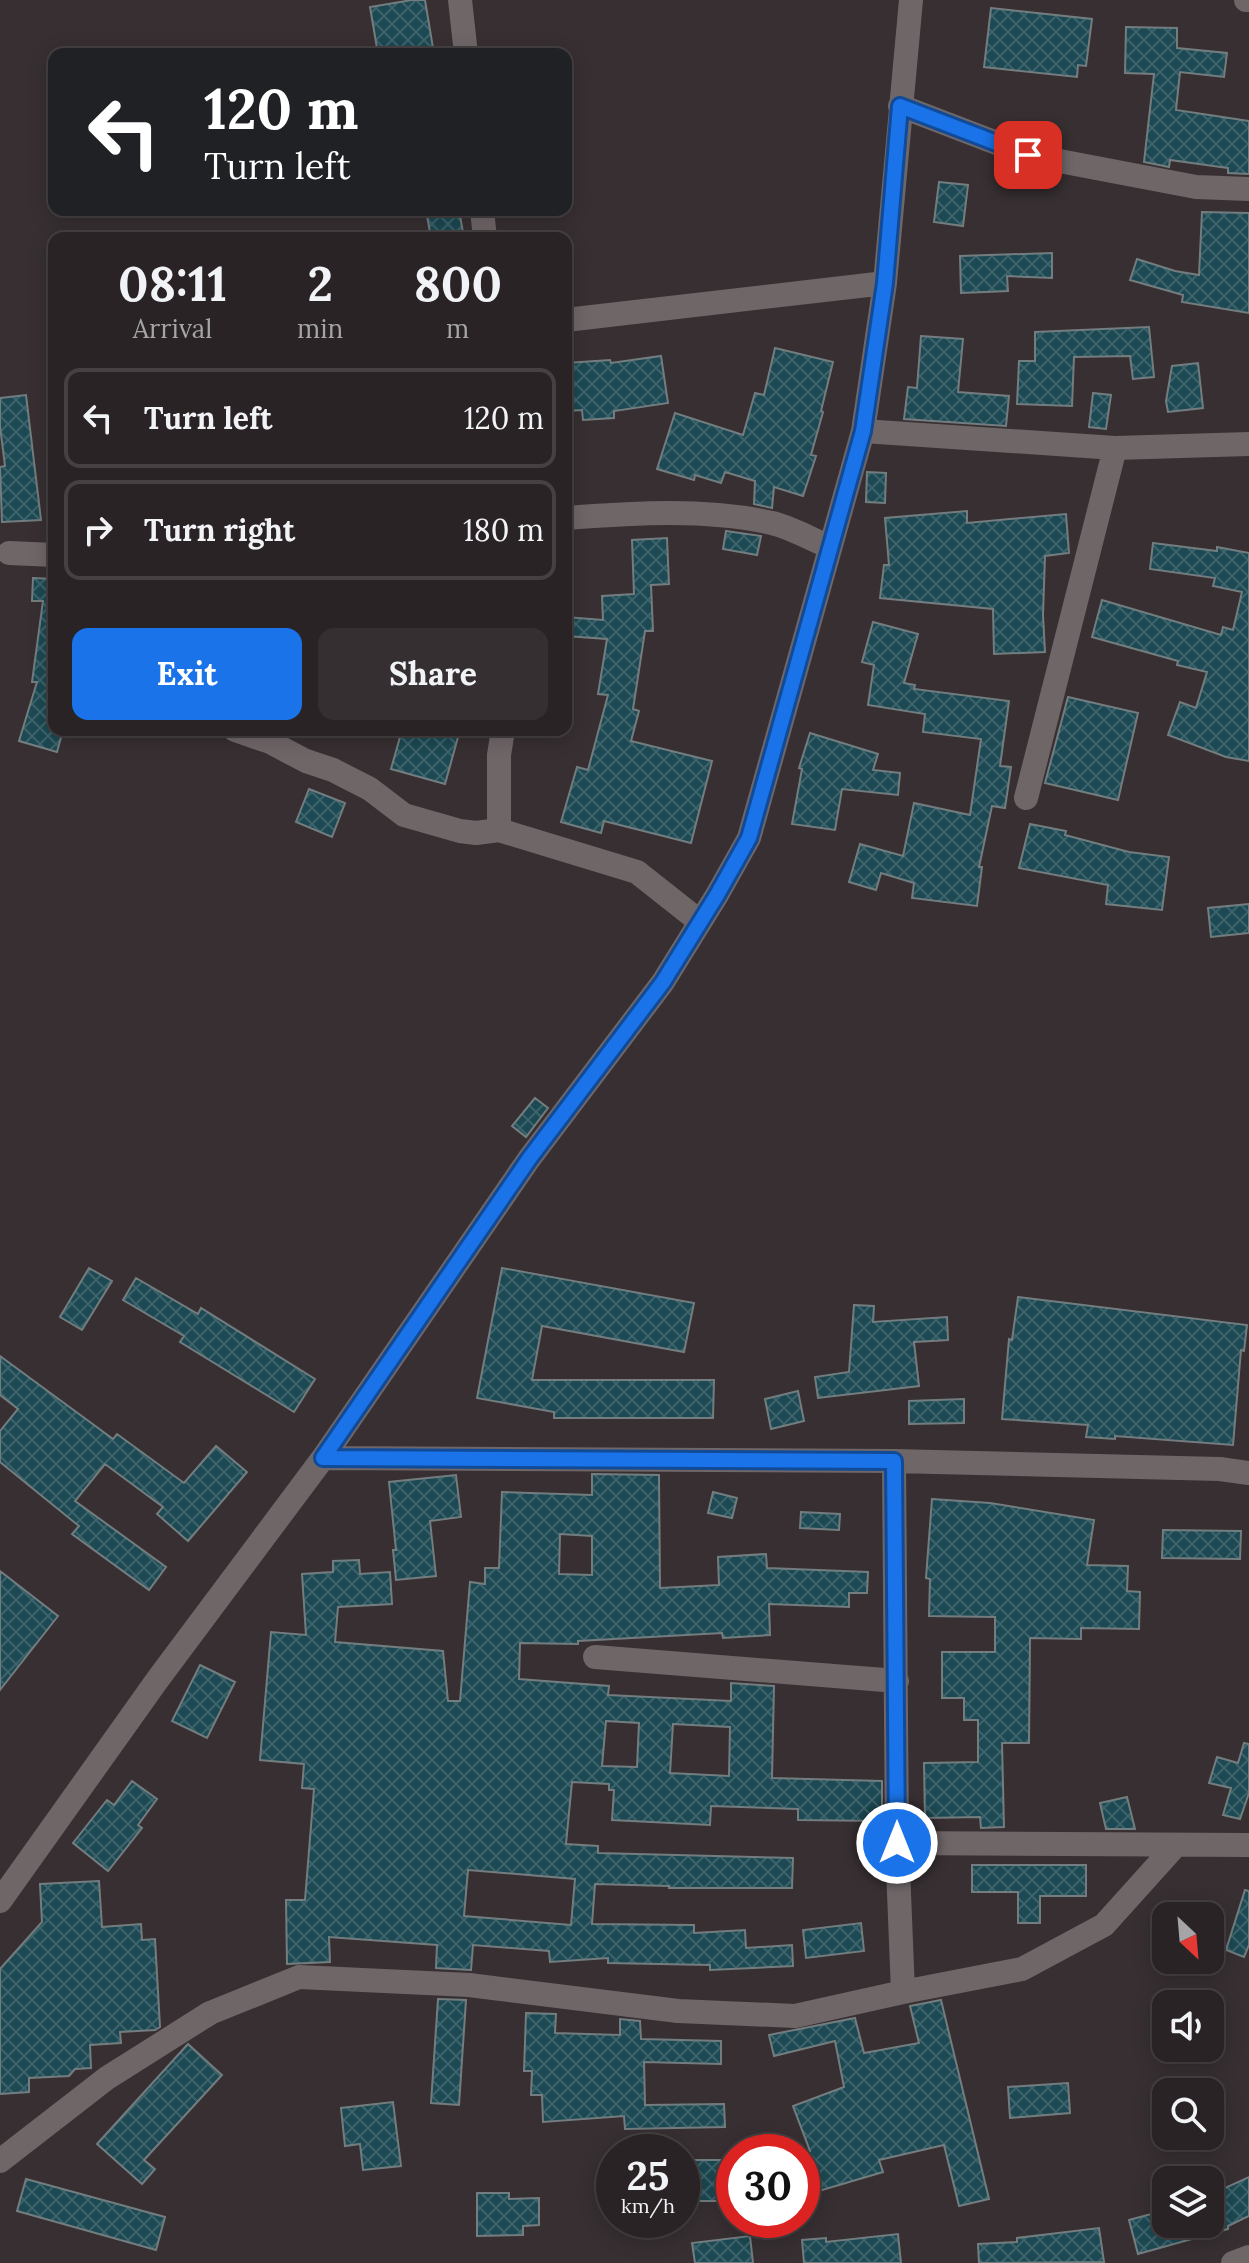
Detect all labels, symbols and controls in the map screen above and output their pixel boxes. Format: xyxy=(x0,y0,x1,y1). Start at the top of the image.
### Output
text: 120 m xyxy=(204,73,358,144)
icon: left xyxy=(72,80,176,184)
pin xyxy=(994,121,1062,189)
icon: arrive xyxy=(1006,133,1050,177)
text: Turn left xyxy=(204,143,351,189)
text: 08:11 xyxy=(118,253,227,314)
text: 2 xyxy=(307,253,333,314)
text: 800 xyxy=(413,253,502,314)
text: Arrival xyxy=(133,312,212,345)
text: min xyxy=(297,312,343,345)
text: m xyxy=(446,312,469,345)
icon: left xyxy=(76,396,120,440)
text: Turn left xyxy=(144,399,272,437)
text: 120 m xyxy=(464,399,544,437)
icon: right xyxy=(76,508,120,552)
text: Turn right xyxy=(144,511,295,549)
text: 180 m xyxy=(463,511,544,549)
button: Exit xyxy=(72,628,302,720)
button: Share xyxy=(318,628,548,720)
position arrow xyxy=(855,1801,939,1885)
north arrow xyxy=(1152,1902,1224,1974)
map controls xyxy=(1152,1902,1224,2238)
button: sound xyxy=(1152,1990,1224,2062)
button: search xyxy=(1152,2078,1224,2150)
speed limit sign: 30 xyxy=(716,2134,820,2238)
text: 25 xyxy=(627,2150,669,2201)
button: layers xyxy=(1152,2166,1224,2238)
text: km/h xyxy=(621,2193,675,2218)

